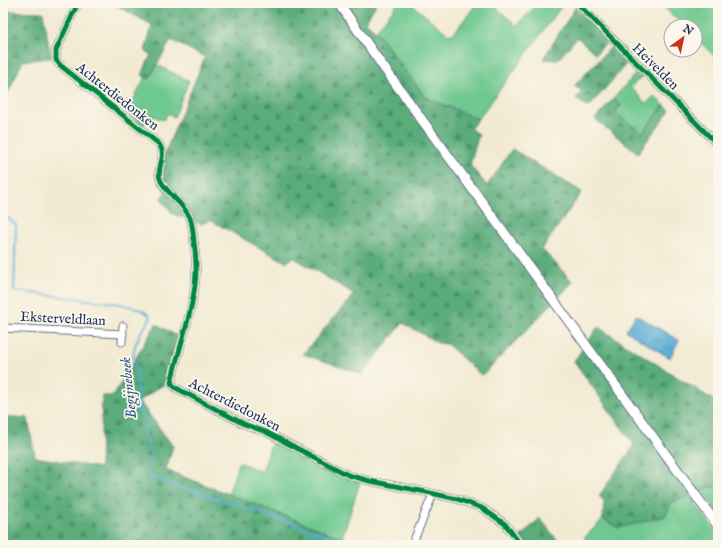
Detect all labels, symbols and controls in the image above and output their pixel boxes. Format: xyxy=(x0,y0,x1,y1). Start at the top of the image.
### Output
north arrow xyxy=(663,18,703,58)
text: N xyxy=(679,21,696,39)
street label: Heivelden xyxy=(628,39,683,95)
street label: Achterdiedonken xyxy=(71,58,163,135)
street label: Eksterveldlaan xyxy=(20,308,107,330)
water label: Begijnebeek xyxy=(116,356,142,420)
street label: Achterdiedonken xyxy=(185,374,284,436)

